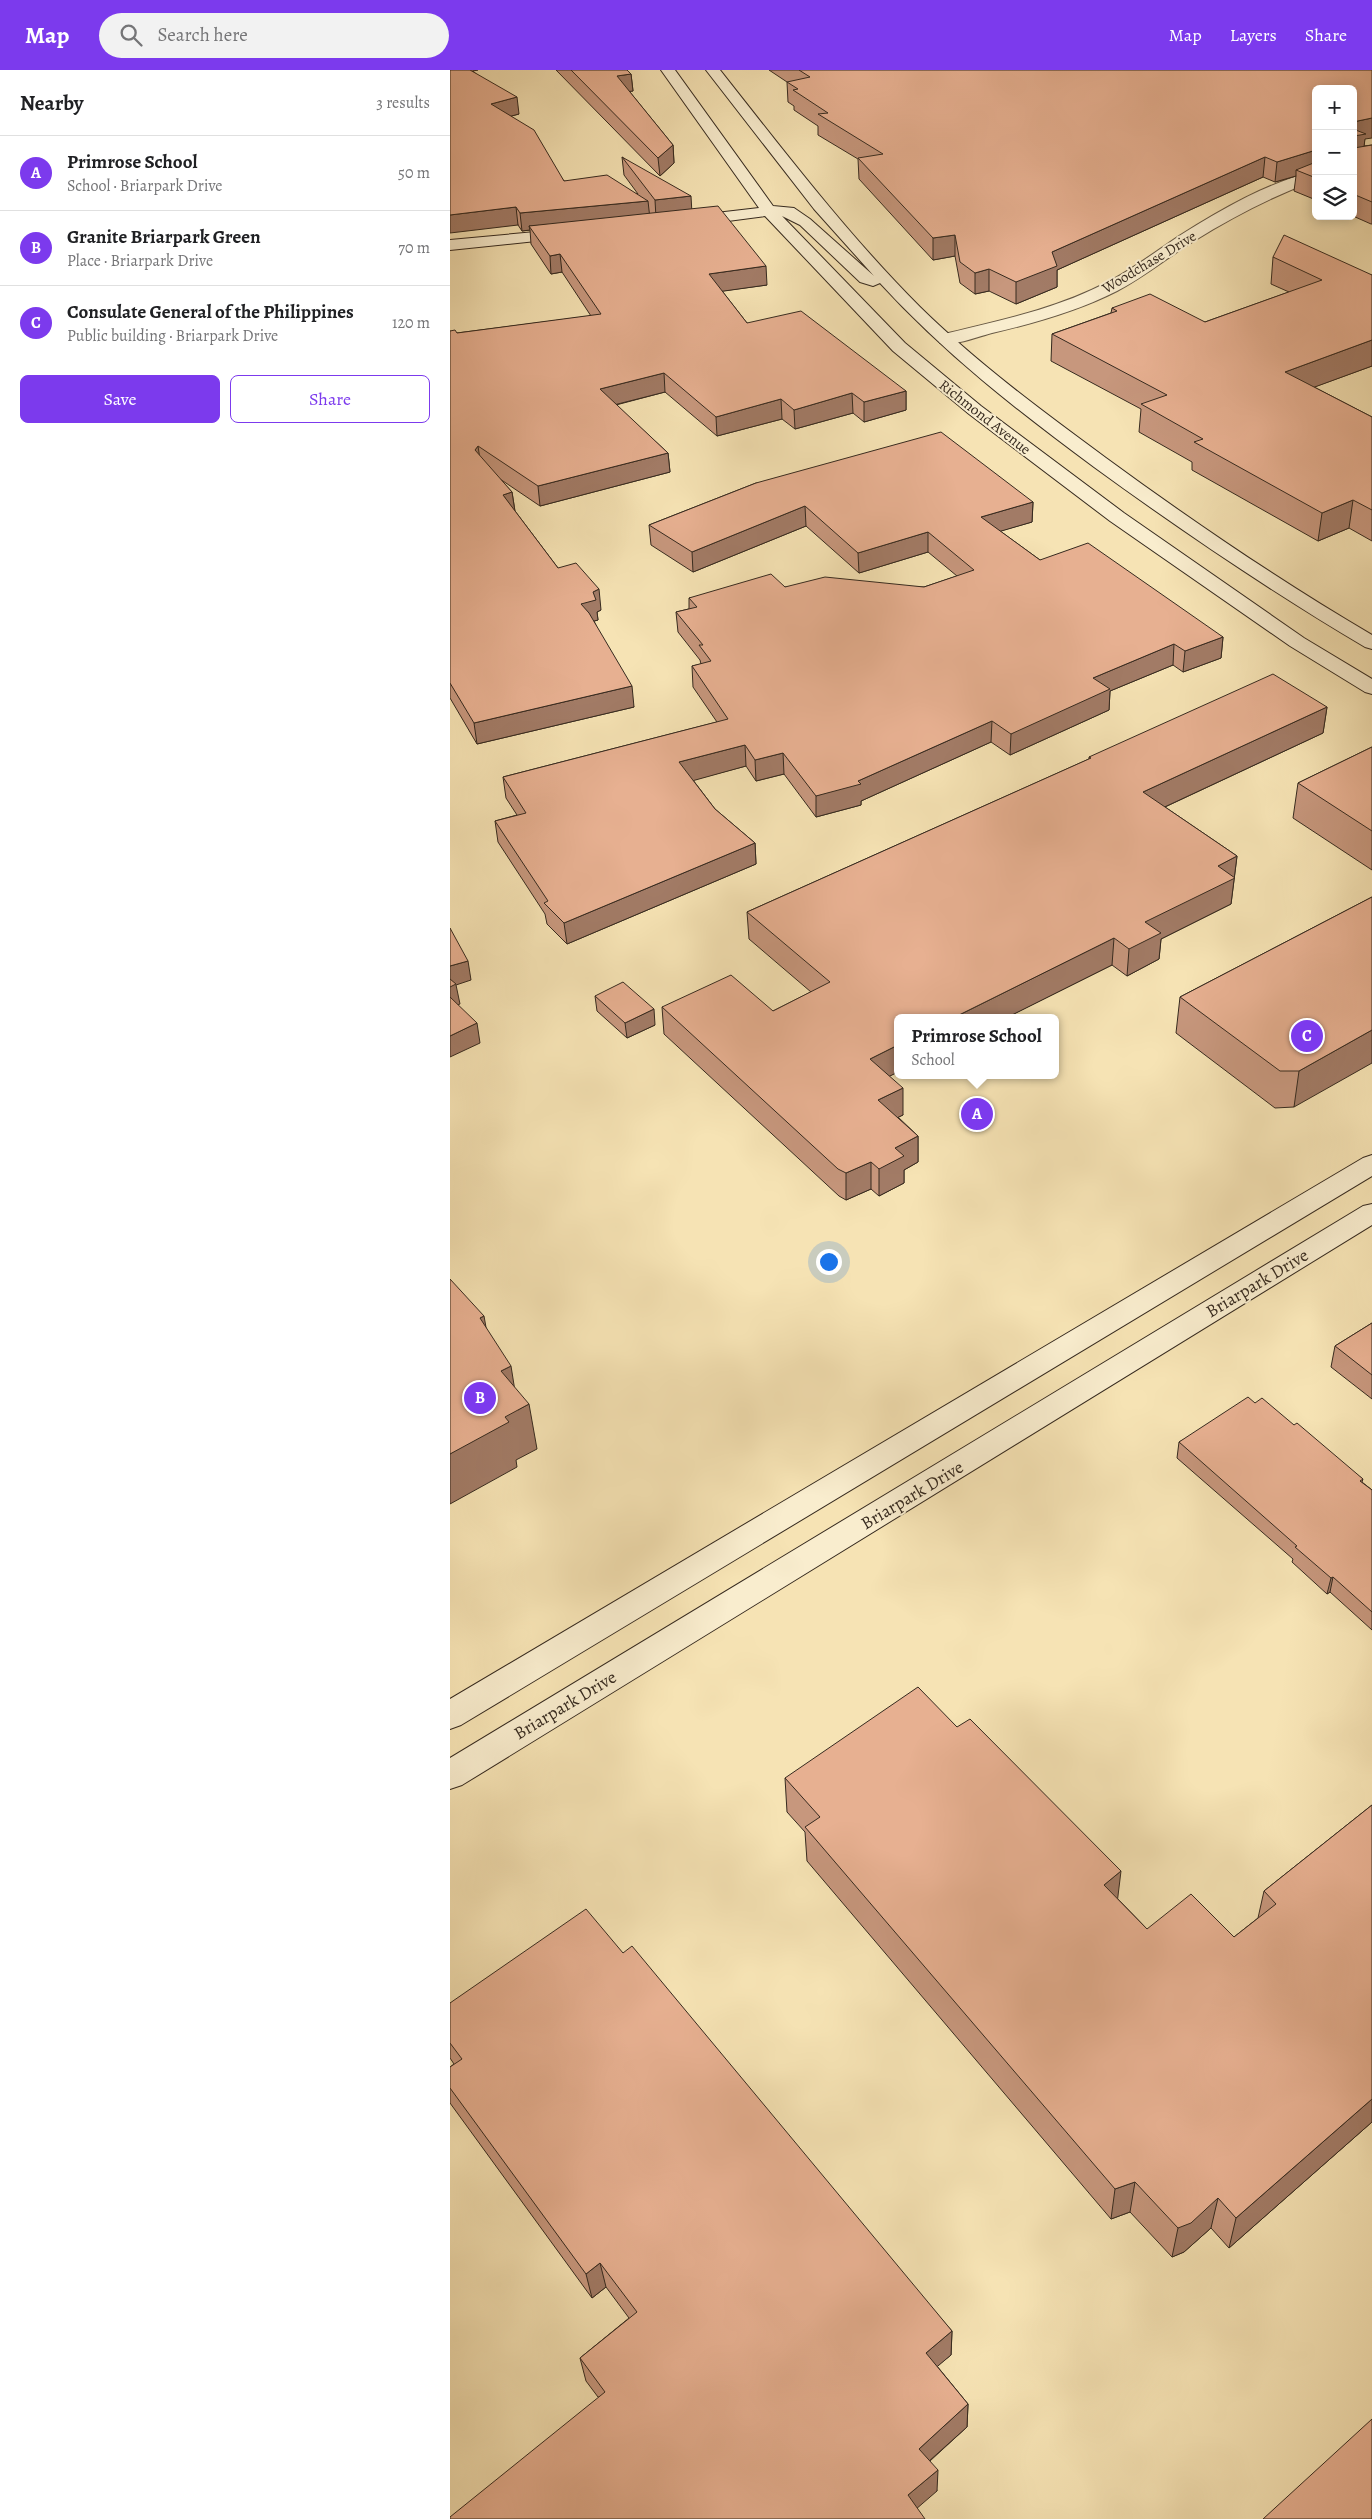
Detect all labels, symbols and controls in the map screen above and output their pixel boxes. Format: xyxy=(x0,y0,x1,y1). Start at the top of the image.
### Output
search box xyxy=(99,13,449,58)
text: Map xyxy=(25,19,69,51)
icon: search xyxy=(117,21,145,49)
text: Search here xyxy=(157,22,248,48)
text: Map xyxy=(1169,23,1202,47)
text: Layers xyxy=(1230,23,1277,47)
text: Share xyxy=(1305,23,1347,47)
map controls xyxy=(1312,85,1357,220)
button: + xyxy=(1312,85,1357,130)
text: Nearby xyxy=(20,89,83,117)
text: 3 results xyxy=(376,92,430,114)
button: − xyxy=(1312,130,1357,175)
text: Primrose School xyxy=(67,149,197,175)
text: A xyxy=(31,162,41,184)
text: 50 m xyxy=(398,162,430,184)
text: School · Briarpark Drive xyxy=(67,175,223,197)
button: layers xyxy=(1312,175,1357,220)
text: Granite Briarpark Green xyxy=(67,224,261,250)
street label: Woodchase Drive xyxy=(1097,226,1200,299)
text: B xyxy=(31,237,41,259)
text: 70 m xyxy=(398,237,430,259)
text: Place · Briarpark Drive xyxy=(67,250,213,272)
text: Consulate General of the Philippines xyxy=(67,299,354,325)
text: C xyxy=(31,312,41,334)
text: 120 m xyxy=(392,312,430,334)
text: Public building · Briarpark Drive xyxy=(67,325,278,347)
button: Save xyxy=(20,375,220,423)
button: Share xyxy=(230,375,430,423)
street label: Richmond Avenue xyxy=(935,375,1035,459)
popup xyxy=(894,1014,1059,1079)
pin: C xyxy=(1291,1017,1323,1055)
text: Primrose School xyxy=(911,1023,1042,1049)
text: School xyxy=(911,1049,955,1071)
pin: A xyxy=(961,1095,993,1133)
street label: Briarpark Drive xyxy=(1201,1243,1313,1323)
your location xyxy=(816,1249,842,1275)
pin: B xyxy=(464,1379,496,1417)
street label: Briarpark Drive xyxy=(856,1455,968,1535)
street label: Briarpark Drive xyxy=(509,1665,621,1745)

